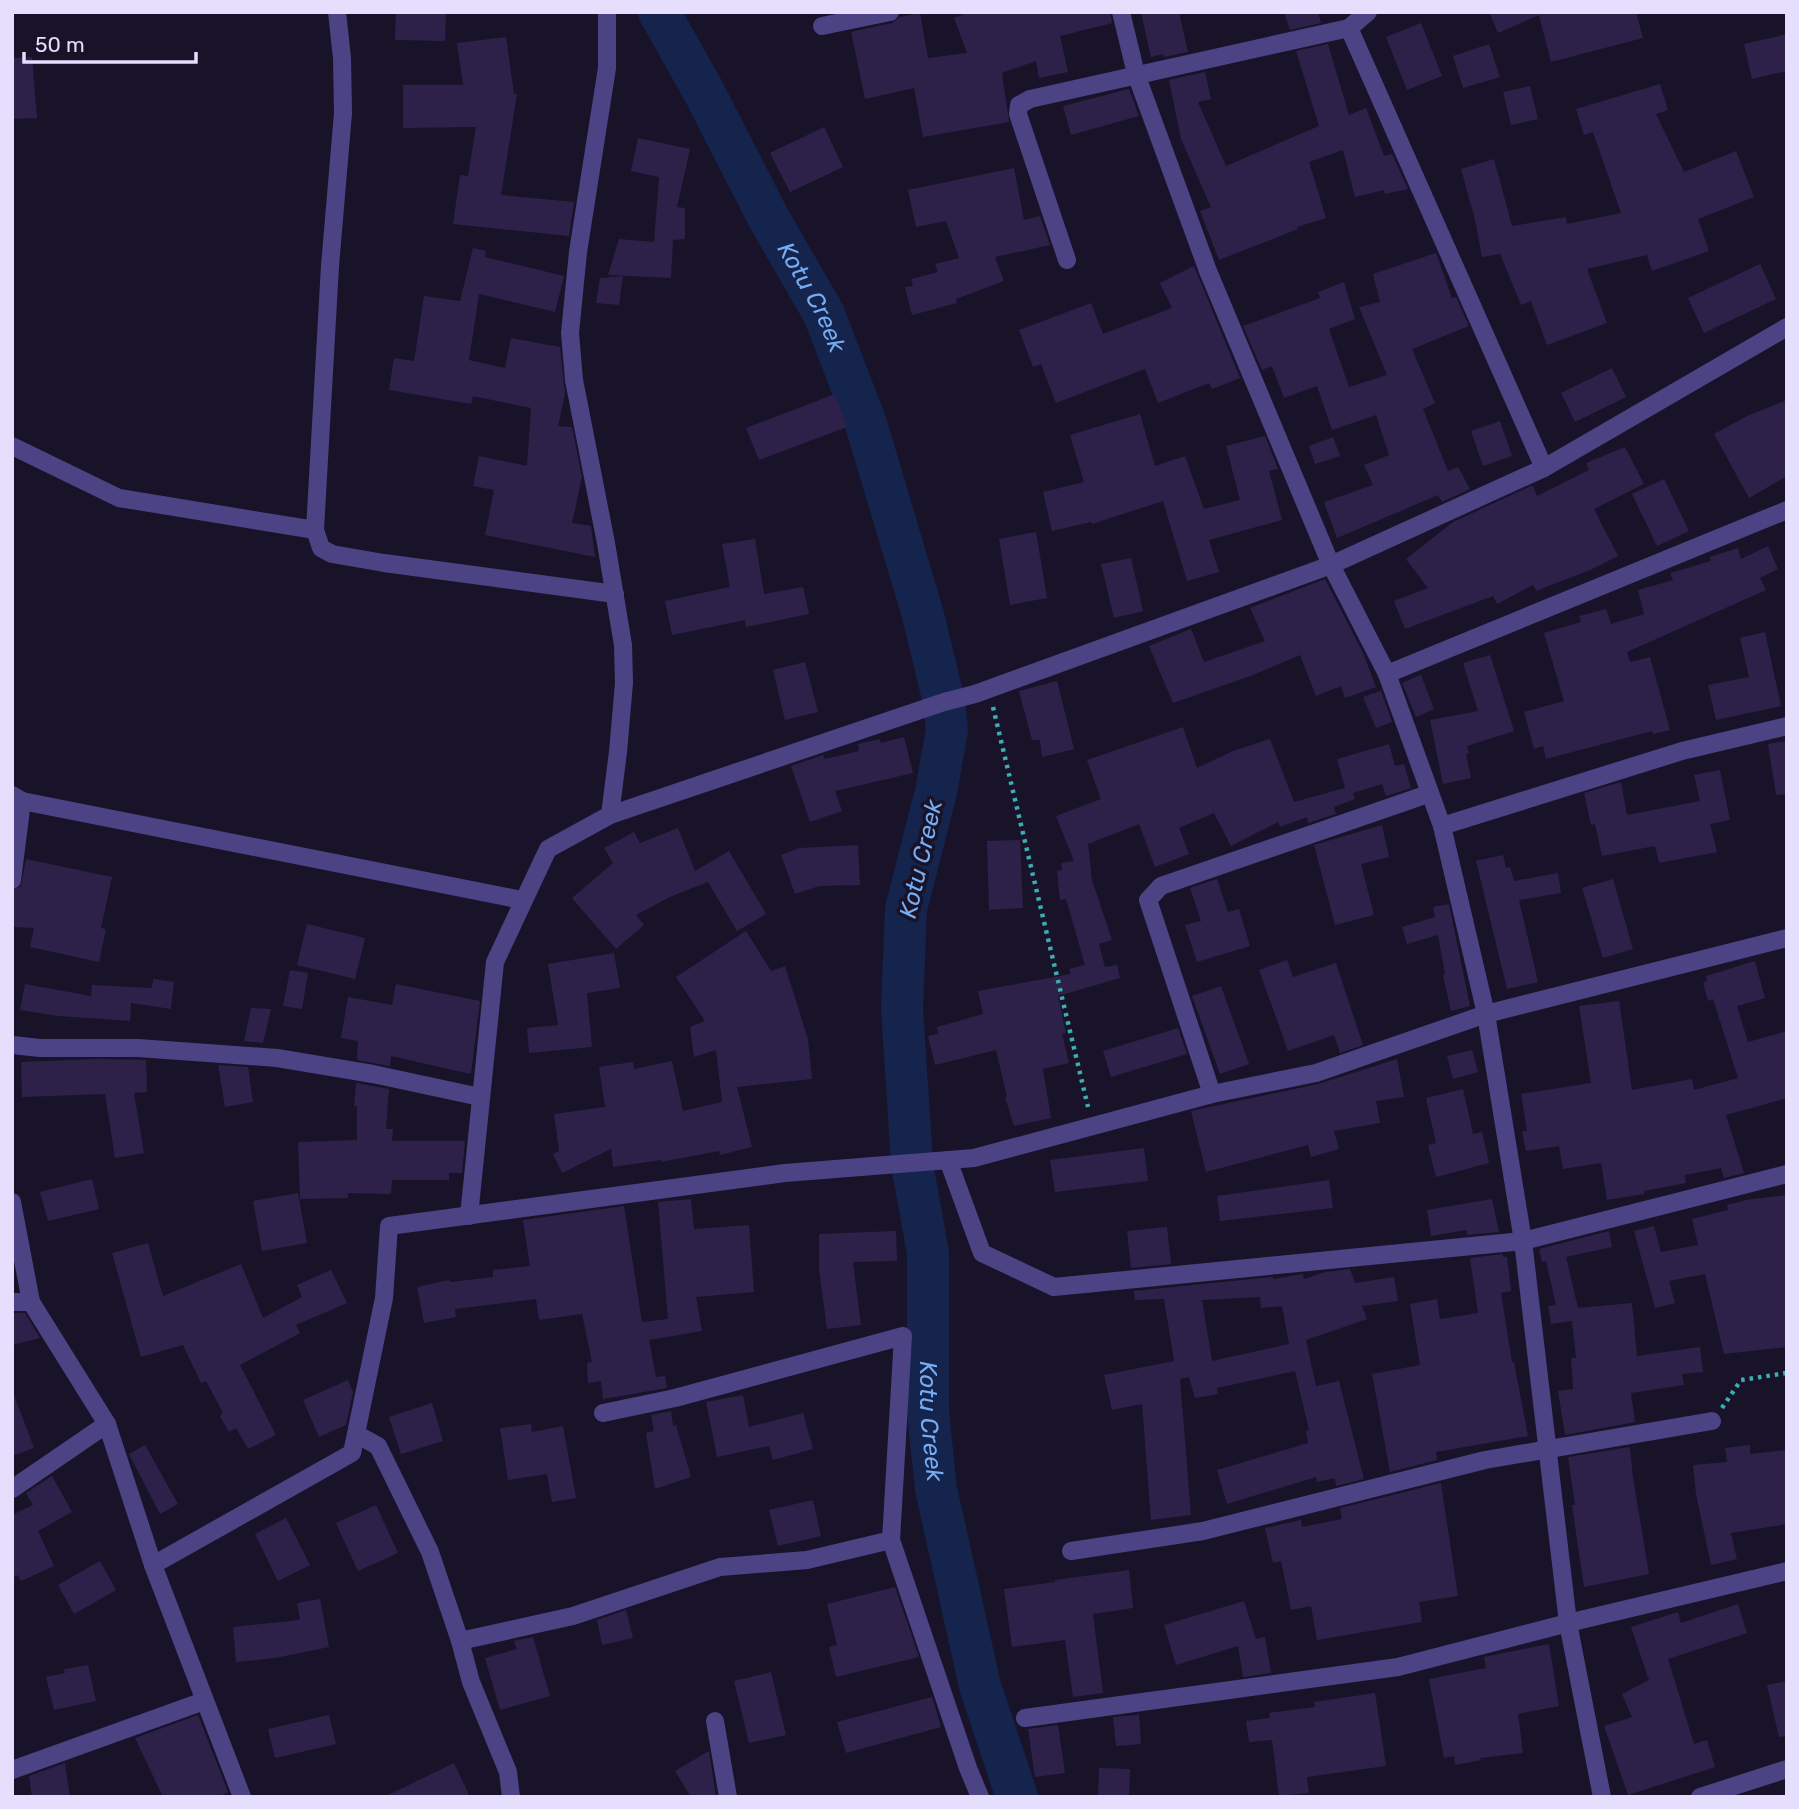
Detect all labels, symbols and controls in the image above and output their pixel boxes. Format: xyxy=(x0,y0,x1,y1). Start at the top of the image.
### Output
scale bar xyxy=(24,21,196,65)
text: 50 m xyxy=(35,32,85,57)
water label: Kotu Creek xyxy=(772,237,852,357)
water label: Kotu Creek xyxy=(894,796,948,921)
water label: Kotu Creek xyxy=(914,1361,949,1484)

